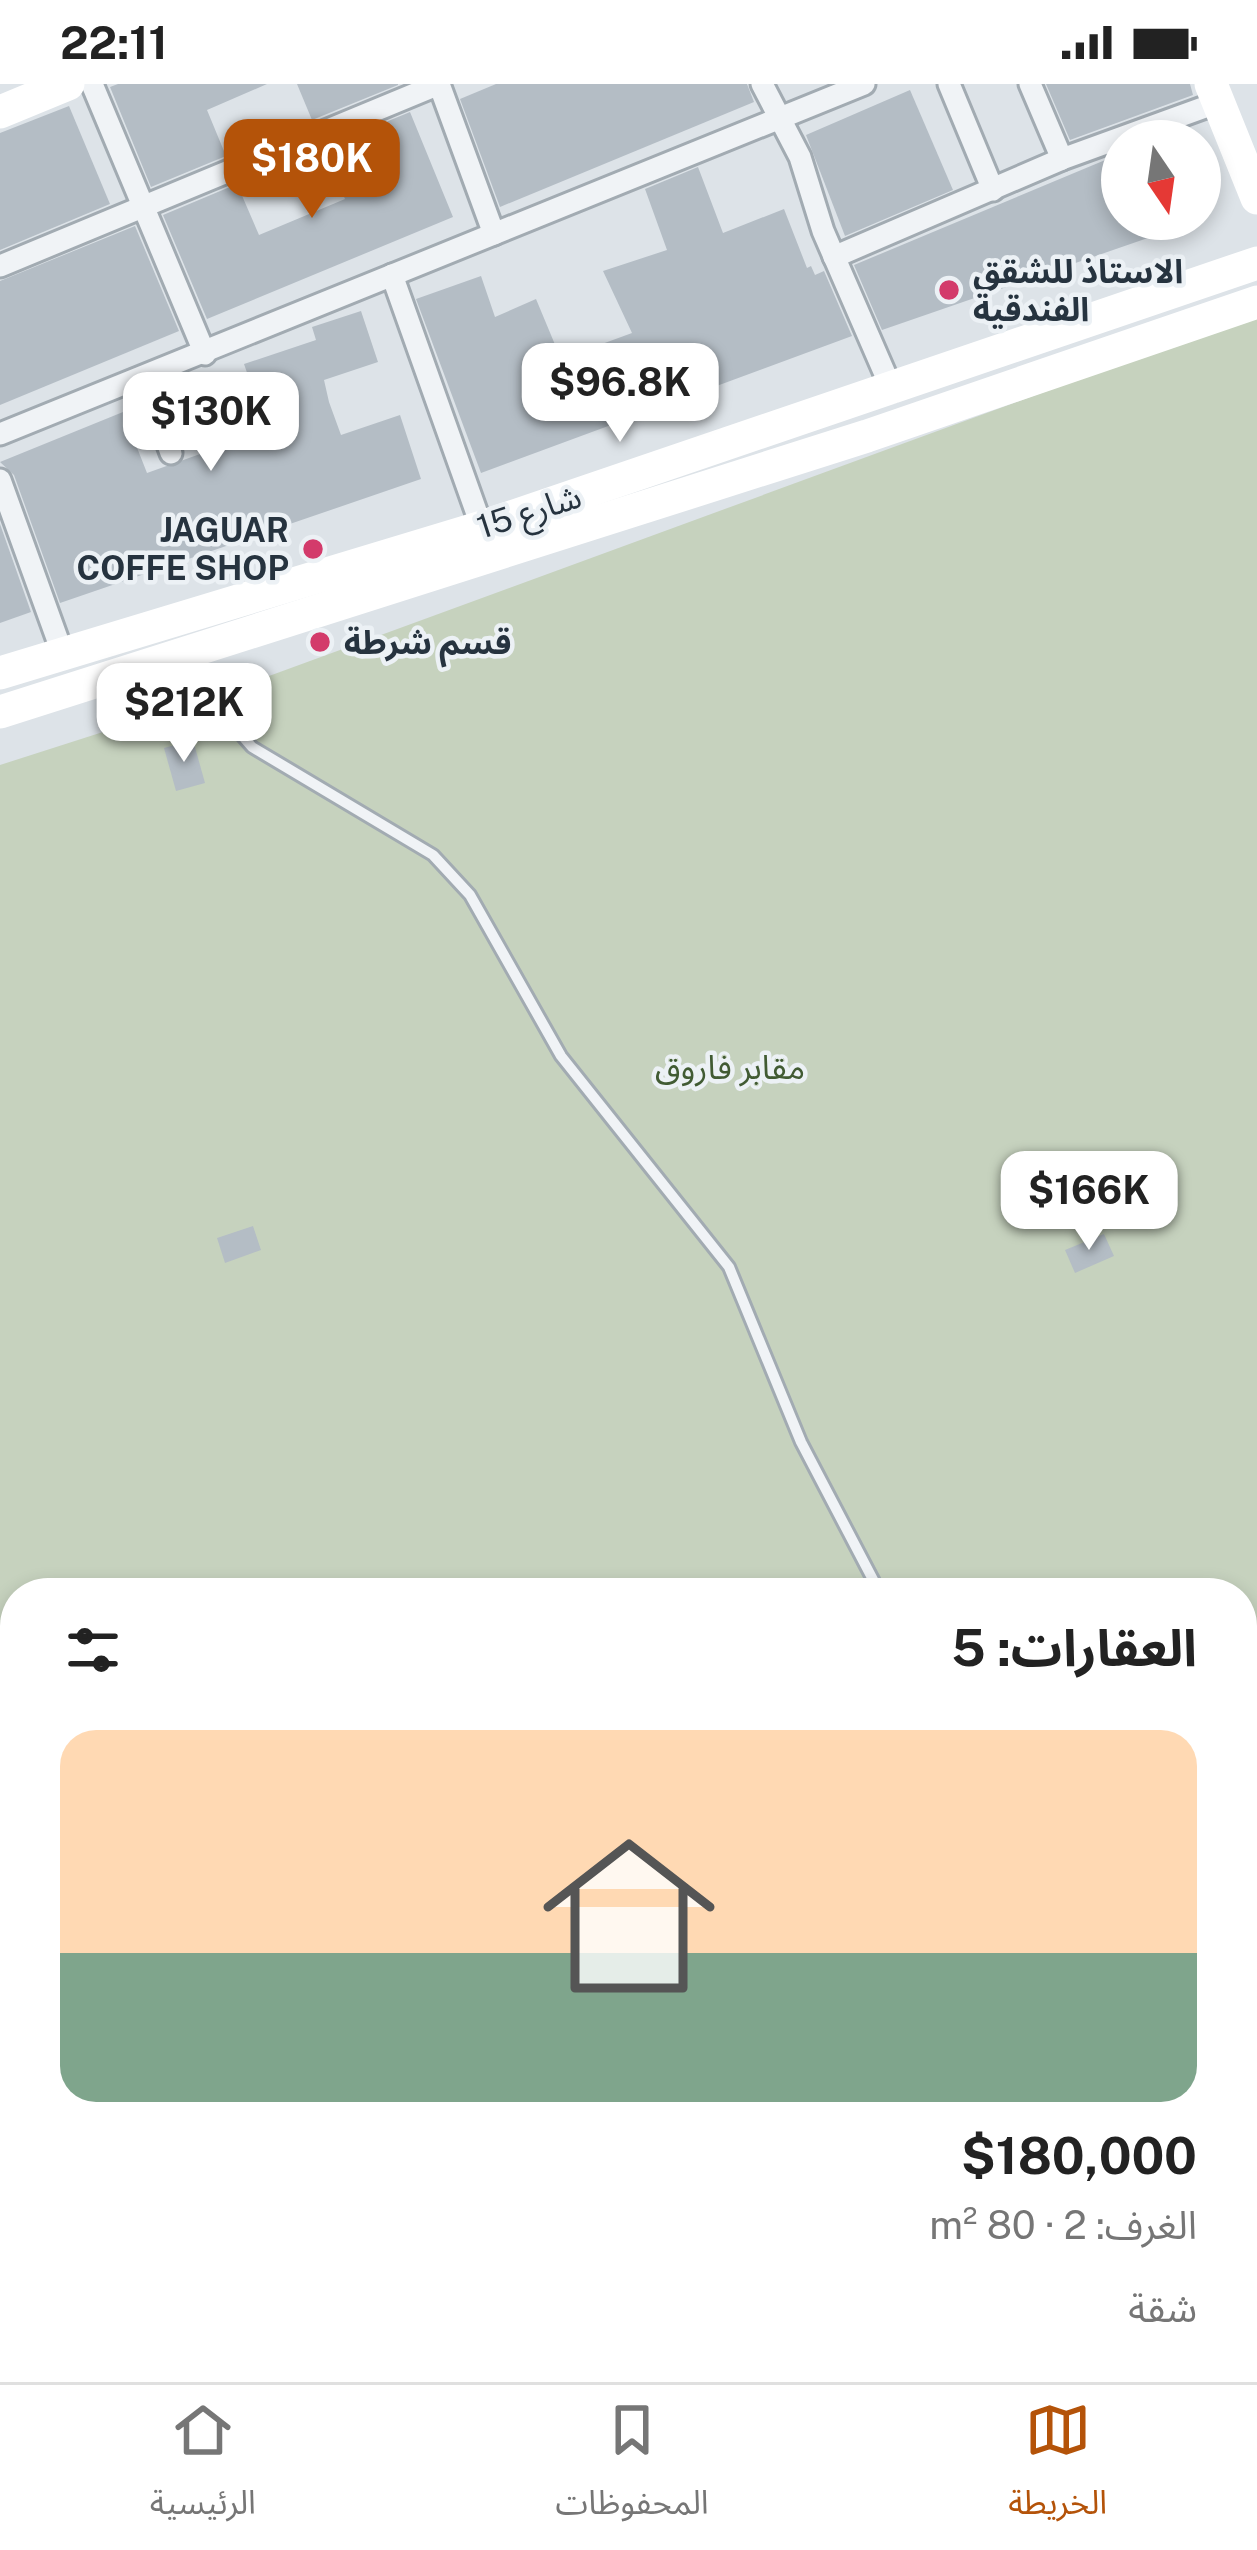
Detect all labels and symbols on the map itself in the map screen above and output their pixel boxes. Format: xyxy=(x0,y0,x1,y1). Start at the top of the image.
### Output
pin: $180K xyxy=(228,119,396,221)
north arrow xyxy=(1101,120,1221,240)
place label: الاستاذ للشقق الفندقية xyxy=(973,252,1183,329)
marker: الاستاذ للشقق الفندقية xyxy=(936,277,962,303)
pin: $96.8K xyxy=(522,343,718,445)
pin: $130K xyxy=(127,372,295,474)
street label: شارع 15 xyxy=(472,476,588,551)
place label: JAGUAR COFFE SHOP xyxy=(77,511,289,587)
marker: JAGUAR COFFE SHOP xyxy=(300,536,326,562)
place label: قسم شرطة xyxy=(344,623,511,668)
marker: قسم شرطة xyxy=(307,629,333,655)
pin: $212K xyxy=(100,663,268,765)
park label: مقابر فاروق xyxy=(655,1048,805,1087)
pin: $166K xyxy=(1005,1151,1173,1253)

